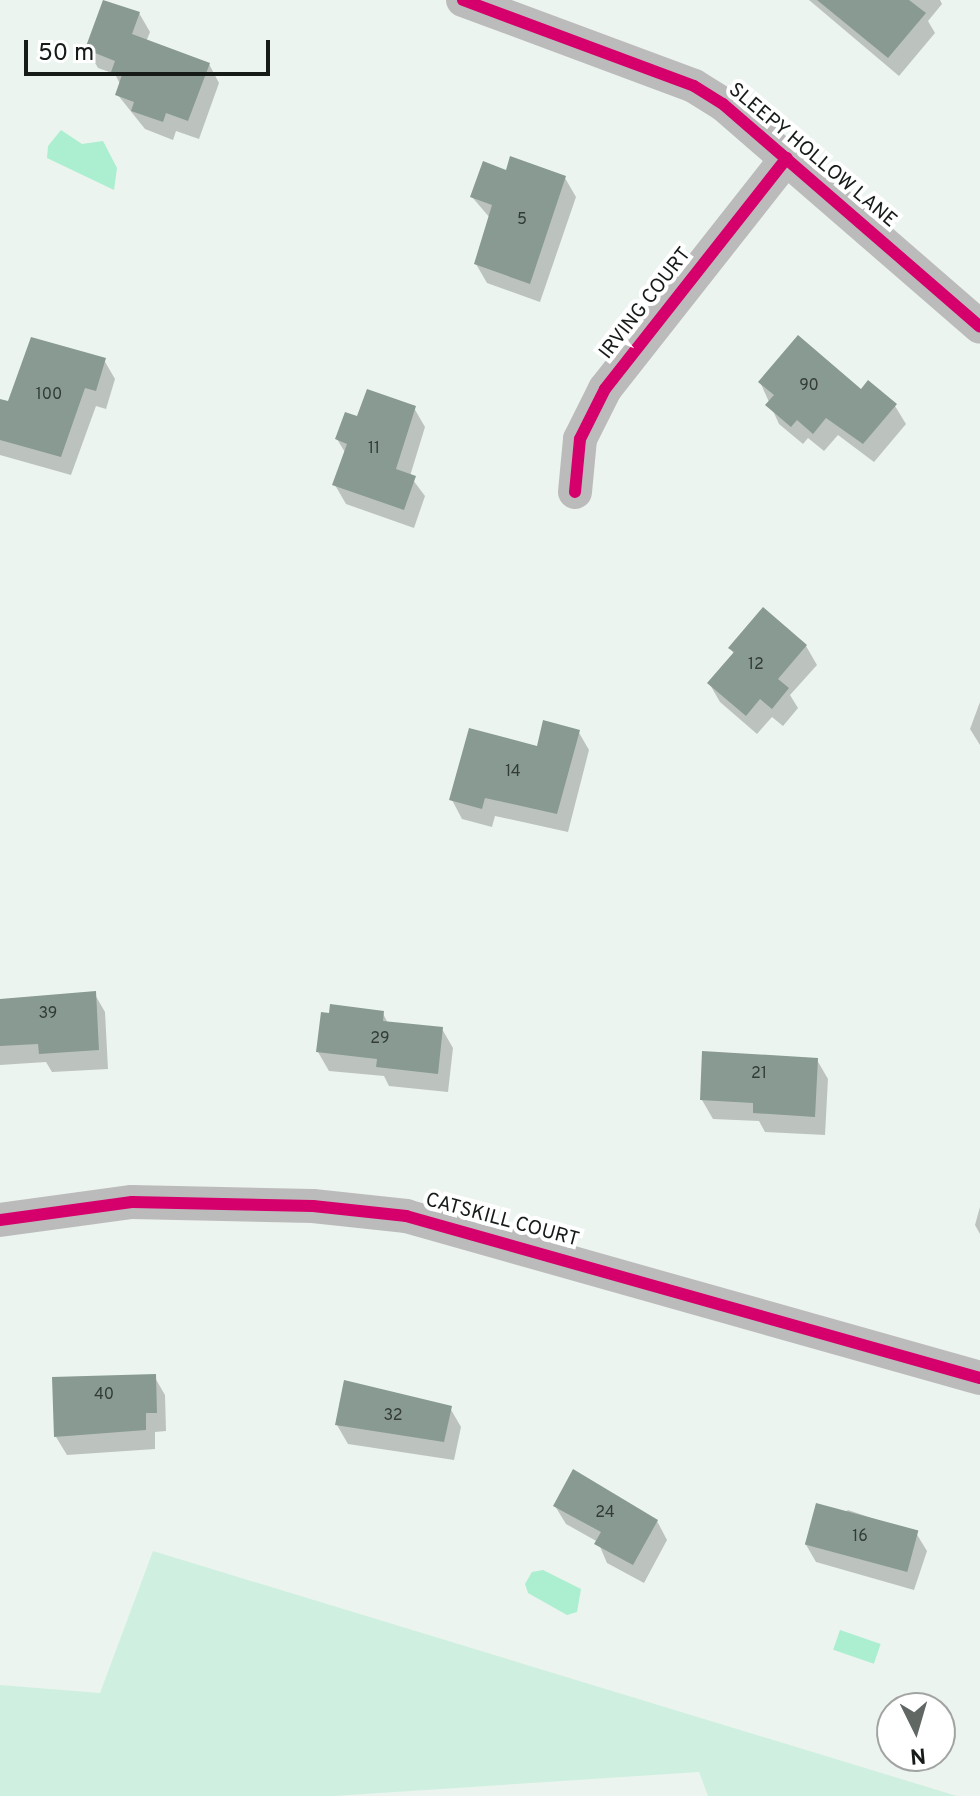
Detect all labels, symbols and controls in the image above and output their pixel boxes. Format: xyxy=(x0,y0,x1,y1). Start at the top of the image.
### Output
scale bar xyxy=(28,24,274,74)
text: 50 m xyxy=(38,39,94,69)
street label: SLEEPY HOLLOW LANE xyxy=(722,78,902,234)
house number: 5 xyxy=(517,210,527,230)
street label: IRVING COURT xyxy=(595,243,697,365)
house number: 90 xyxy=(799,376,819,396)
house number: 100 xyxy=(36,385,62,405)
house number: 11 xyxy=(368,439,380,459)
house number: 12 xyxy=(748,655,764,675)
house number: 14 xyxy=(505,762,521,782)
house number: 39 xyxy=(39,1004,57,1024)
house number: 29 xyxy=(370,1029,390,1049)
house number: 21 xyxy=(751,1064,767,1084)
street label: CATSKILL COURT xyxy=(422,1189,582,1253)
house number: 40 xyxy=(94,1385,114,1405)
house number: 32 xyxy=(383,1406,403,1426)
house number: 24 xyxy=(595,1503,615,1523)
house number: 16 xyxy=(852,1527,868,1547)
north arrow xyxy=(876,1692,956,1772)
text: N xyxy=(909,1740,927,1769)

